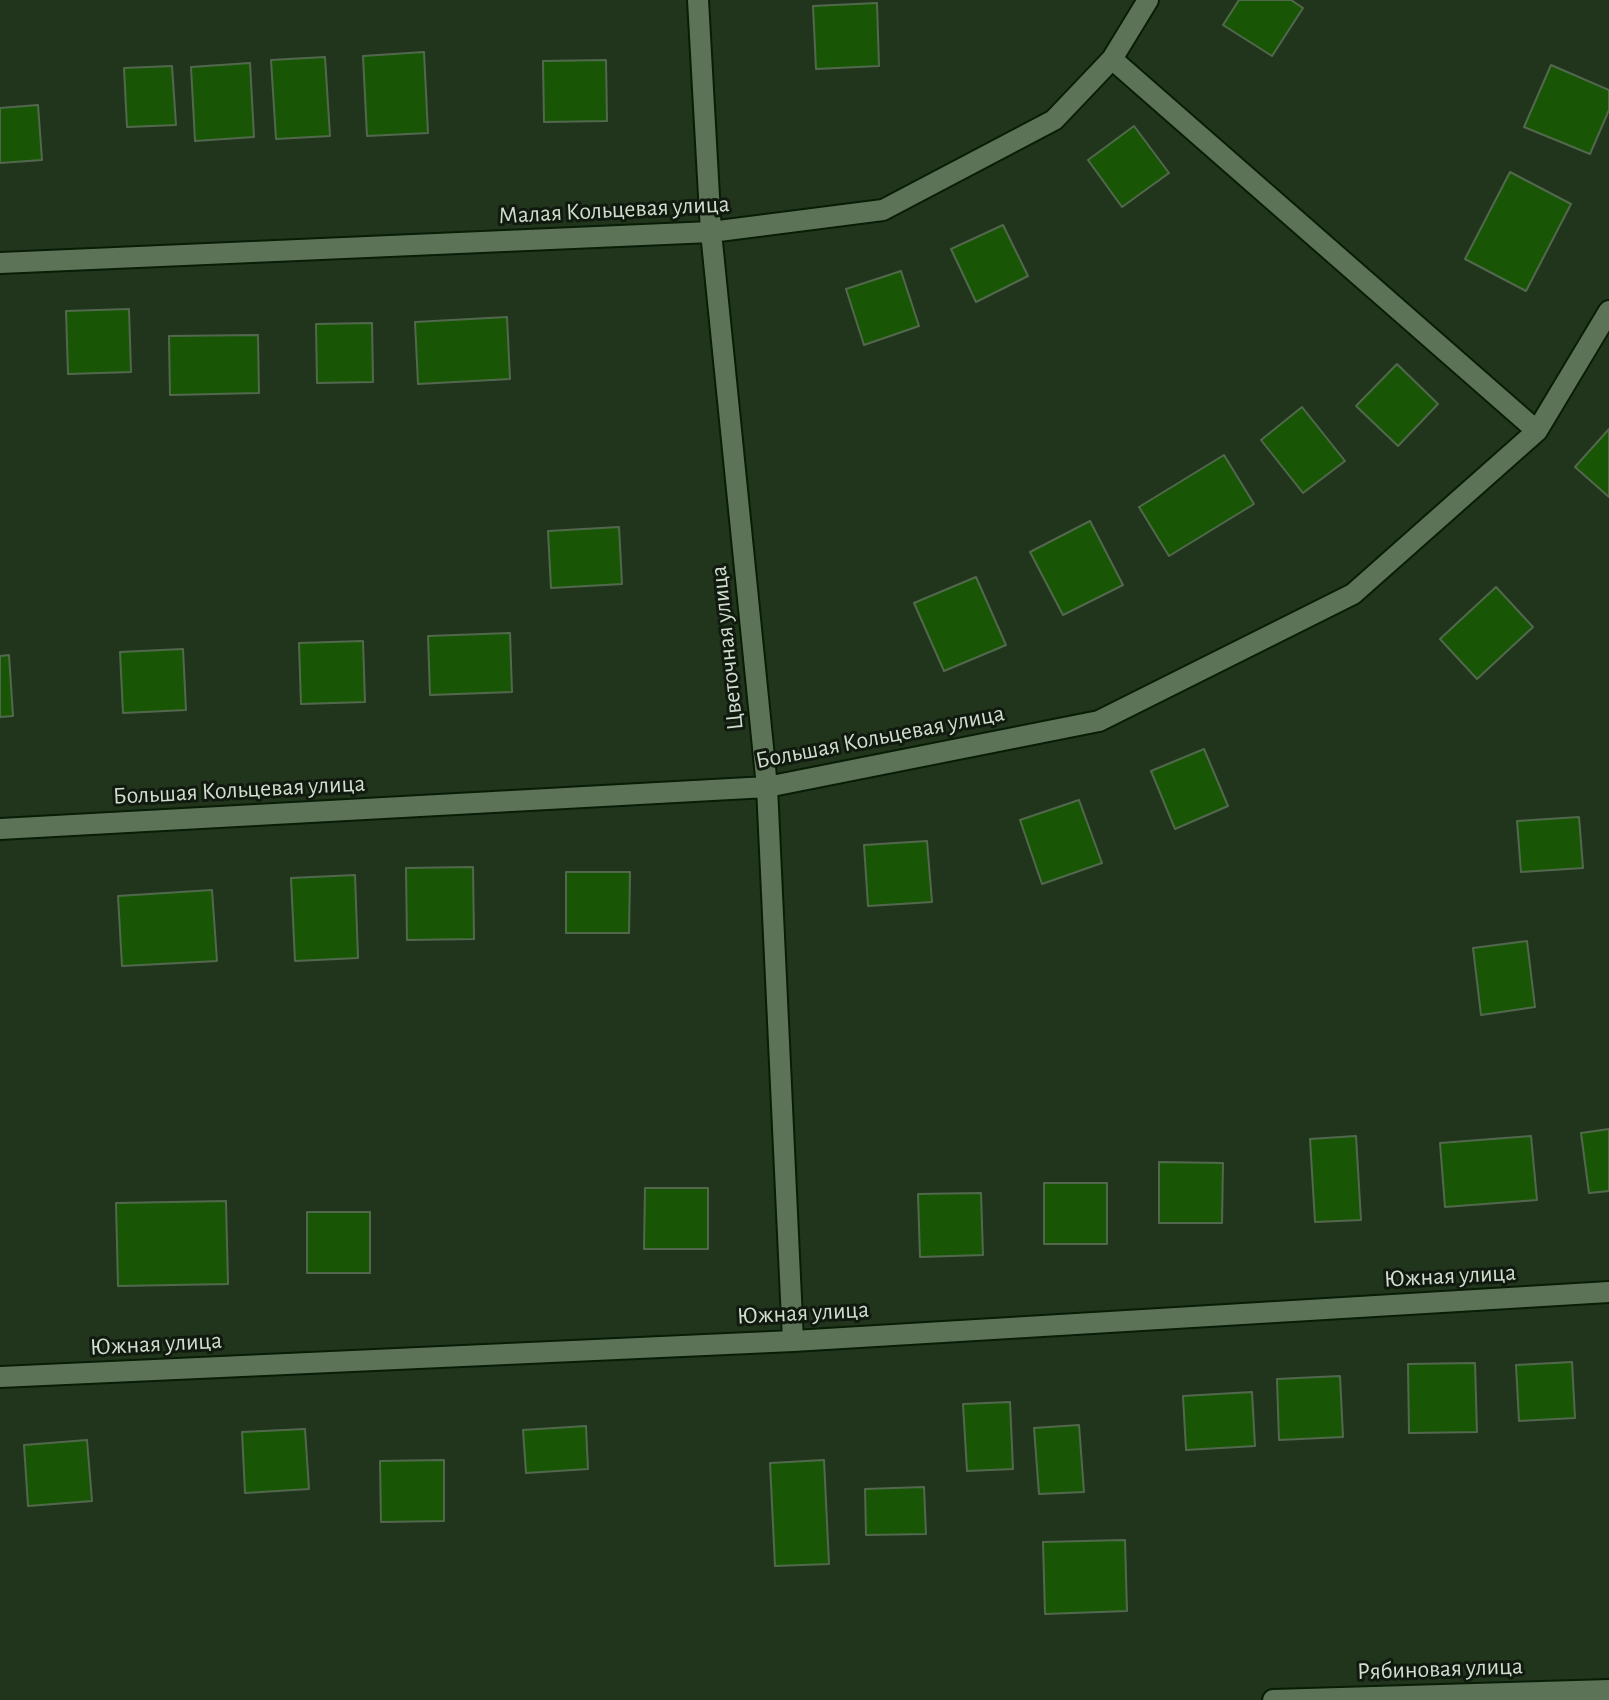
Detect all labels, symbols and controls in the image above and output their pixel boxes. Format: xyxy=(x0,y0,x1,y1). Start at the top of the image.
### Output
street label: Малая Кольцевая улица xyxy=(498,190,730,230)
street label: Цветочная улица xyxy=(704,564,750,732)
street label: Большая Кольцевая улица xyxy=(753,699,1007,775)
street label: Большая Кольцевая улица xyxy=(112,769,366,811)
street label: Южная улица xyxy=(1383,1258,1517,1294)
street label: Южная улица xyxy=(736,1295,870,1331)
street label: Южная улица xyxy=(89,1326,223,1362)
street label: Рябиновая улица xyxy=(1357,1652,1523,1686)

